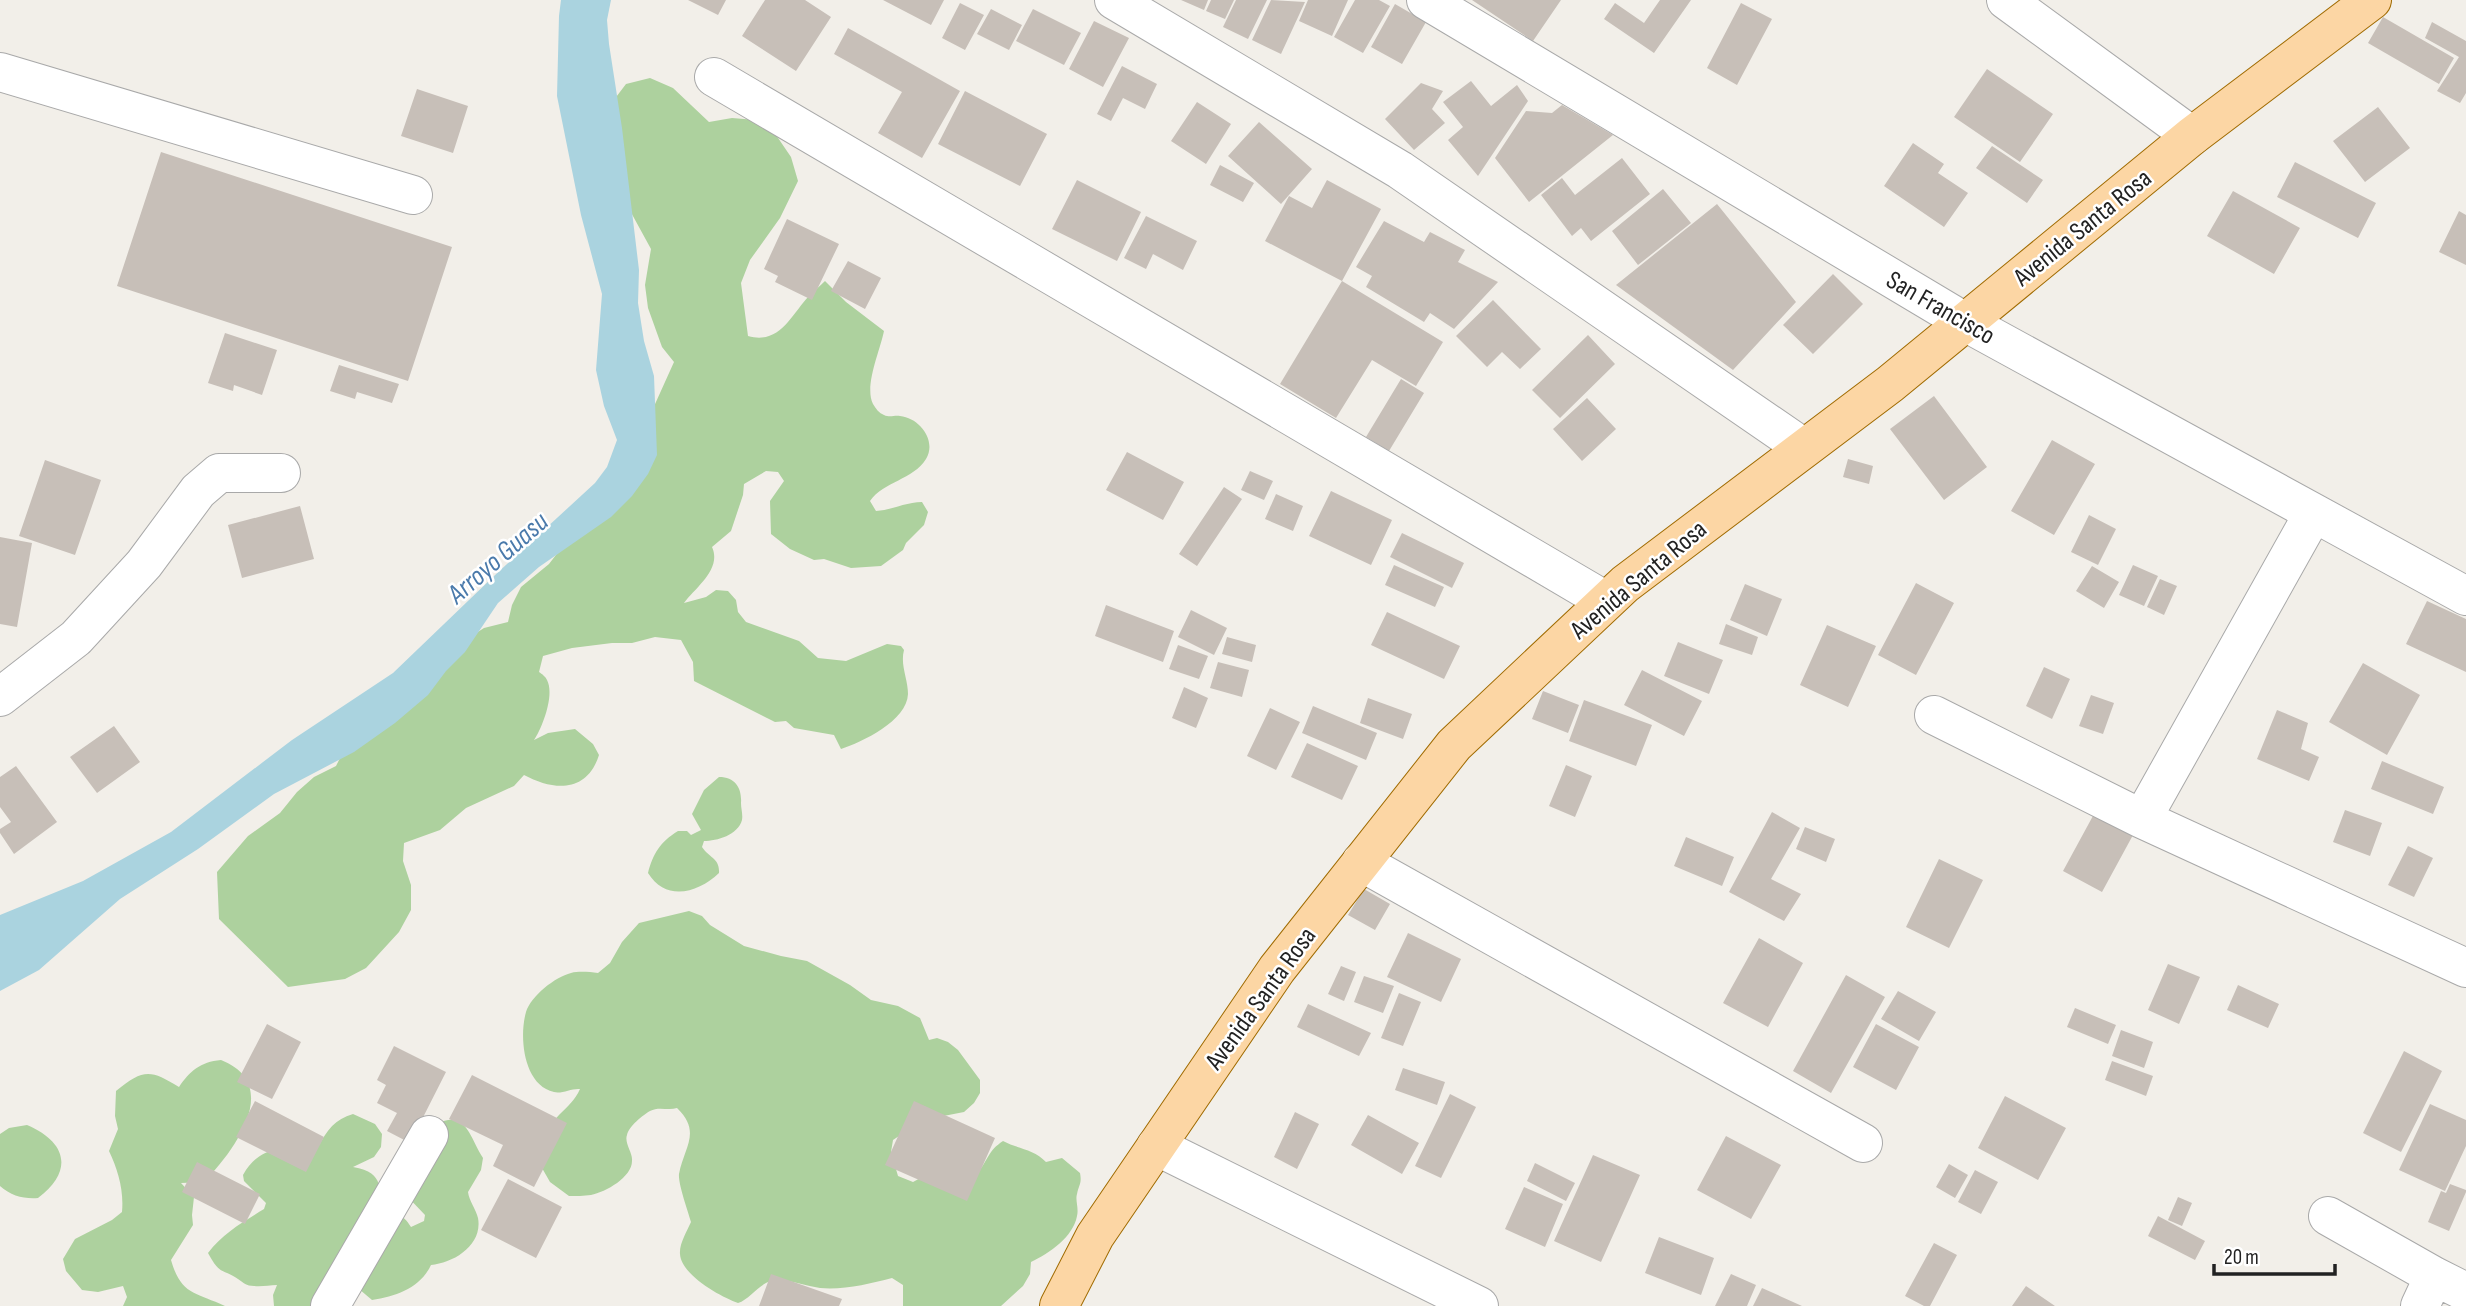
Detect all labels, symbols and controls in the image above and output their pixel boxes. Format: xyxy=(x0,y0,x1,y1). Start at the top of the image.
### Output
street label: Avenida Santa Rosa xyxy=(2007,163,2158,294)
street label: San Francisco xyxy=(1881,265,2000,352)
water label: Arroyo Guasu xyxy=(440,505,556,611)
street label: Avenida Santa Rosa xyxy=(1564,514,1713,647)
street label: Avenida Santa Rosa xyxy=(1199,922,1323,1077)
scale bar xyxy=(2214,1232,2335,1276)
text: 20 m xyxy=(2224,1245,2259,1270)

